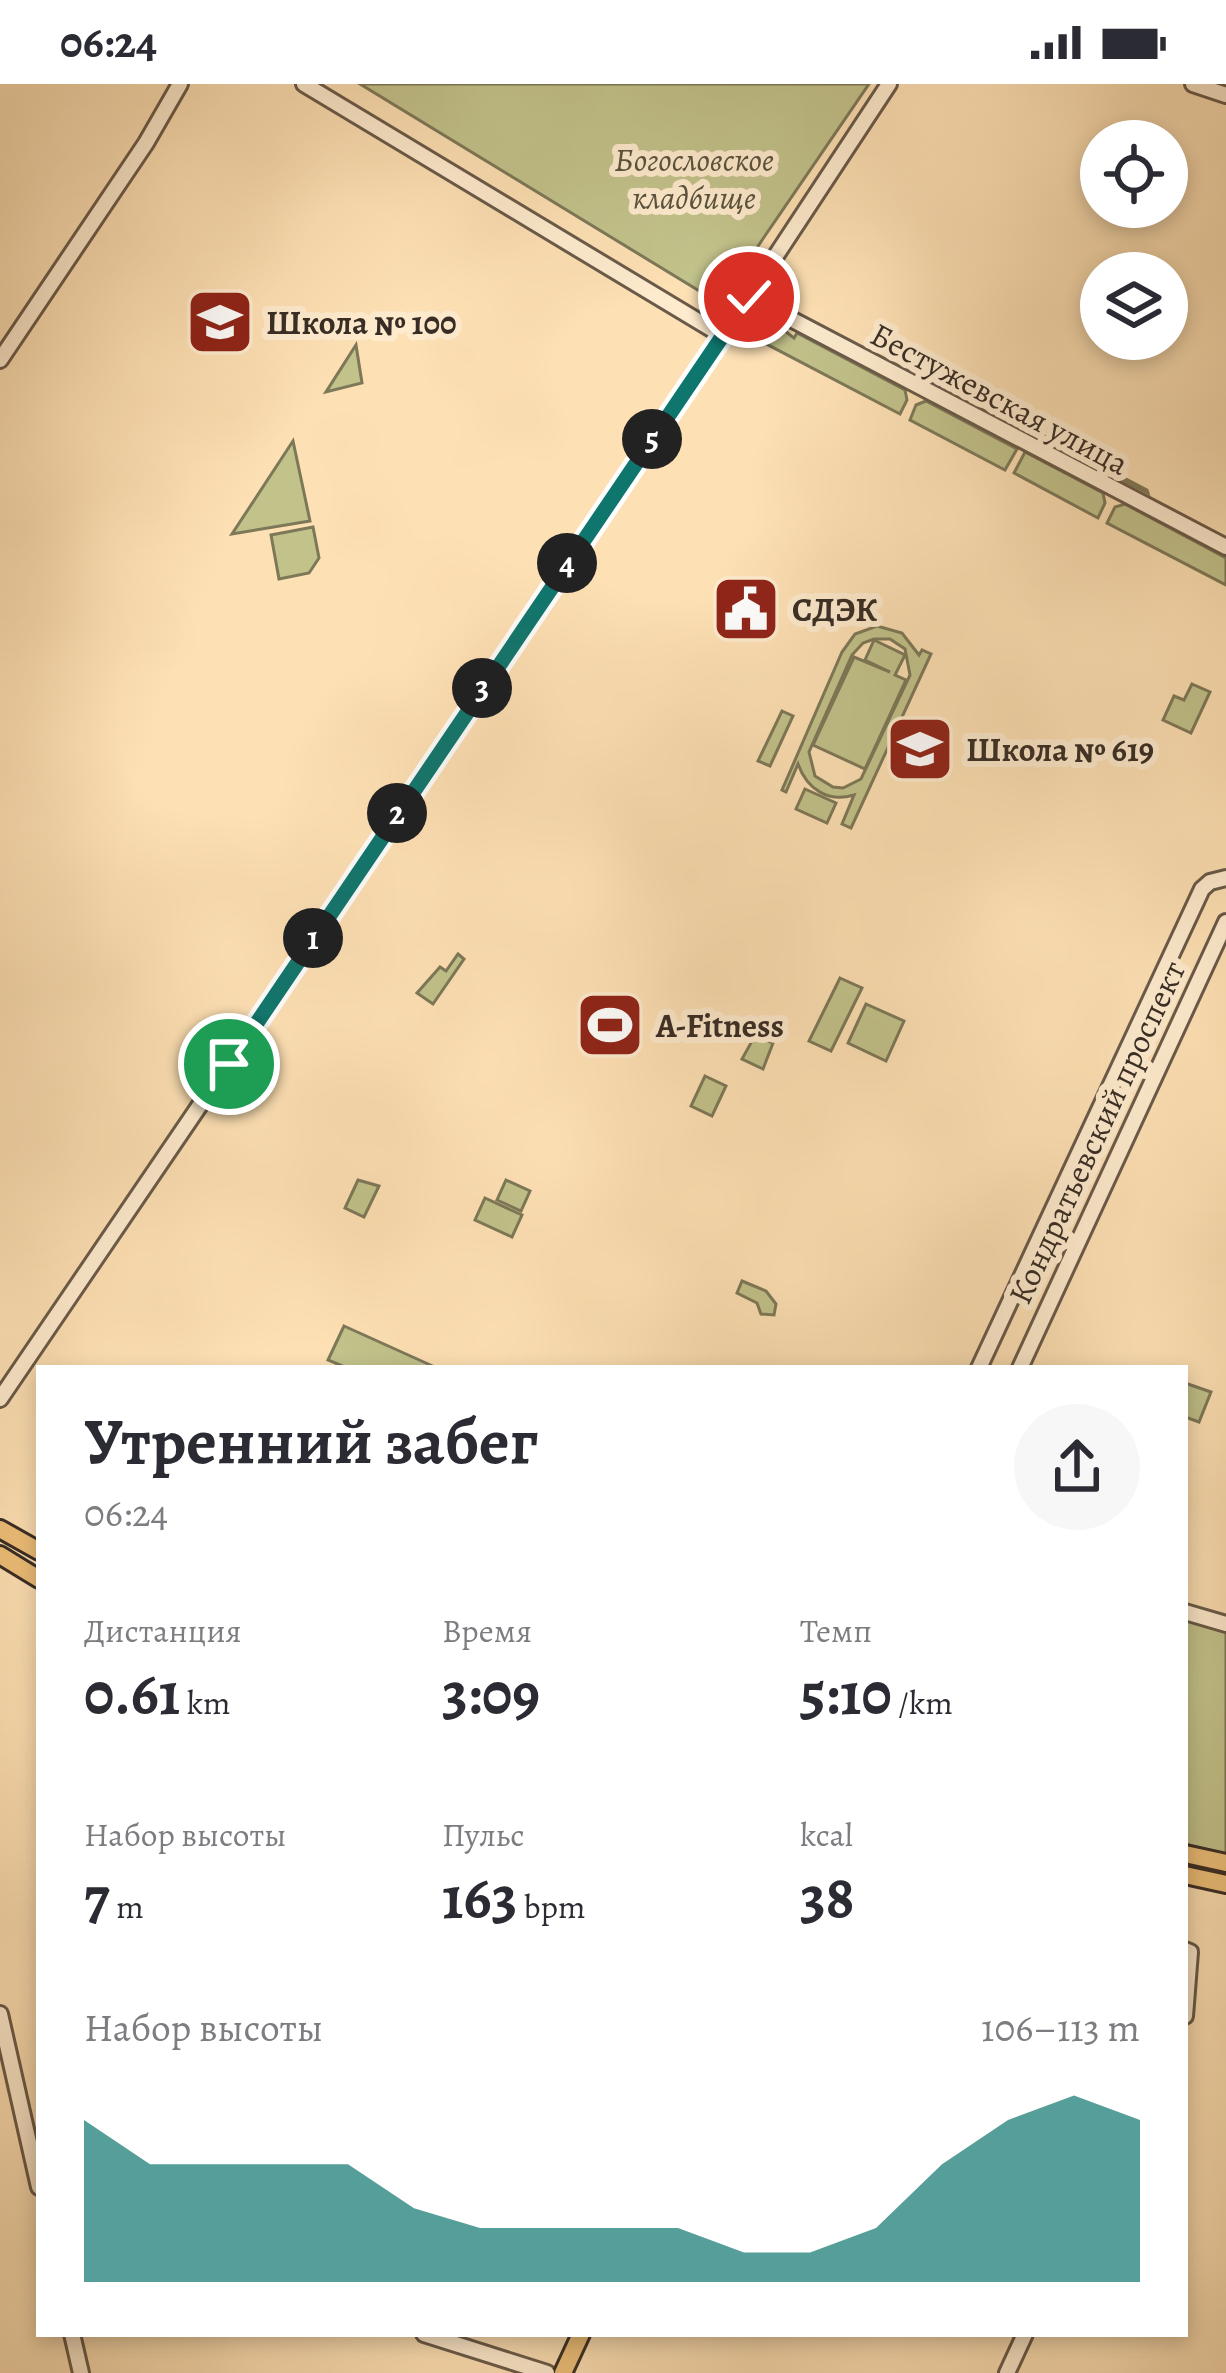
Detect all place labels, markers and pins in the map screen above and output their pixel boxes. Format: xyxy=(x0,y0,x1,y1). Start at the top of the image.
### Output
pin xyxy=(698,246,800,348)
school or university icon: Школа № 100 xyxy=(185,287,255,357)
place label: Школа № 100 xyxy=(266,300,457,345)
pin: 5 xyxy=(622,409,682,469)
pin: 4 xyxy=(537,533,597,593)
public building icon: СДЭК xyxy=(711,574,781,644)
place label: СДЭК xyxy=(792,587,877,632)
pin: 3 xyxy=(452,658,512,718)
school or university icon: Школа № 619 xyxy=(885,714,955,784)
place label: Школа № 619 xyxy=(966,727,1154,772)
pin: 2 xyxy=(367,783,427,843)
pin: 1 xyxy=(283,908,343,968)
sports icon: A-Fitness xyxy=(575,990,645,1060)
place label: A-Fitness xyxy=(655,1003,784,1048)
pin xyxy=(178,1013,280,1115)

